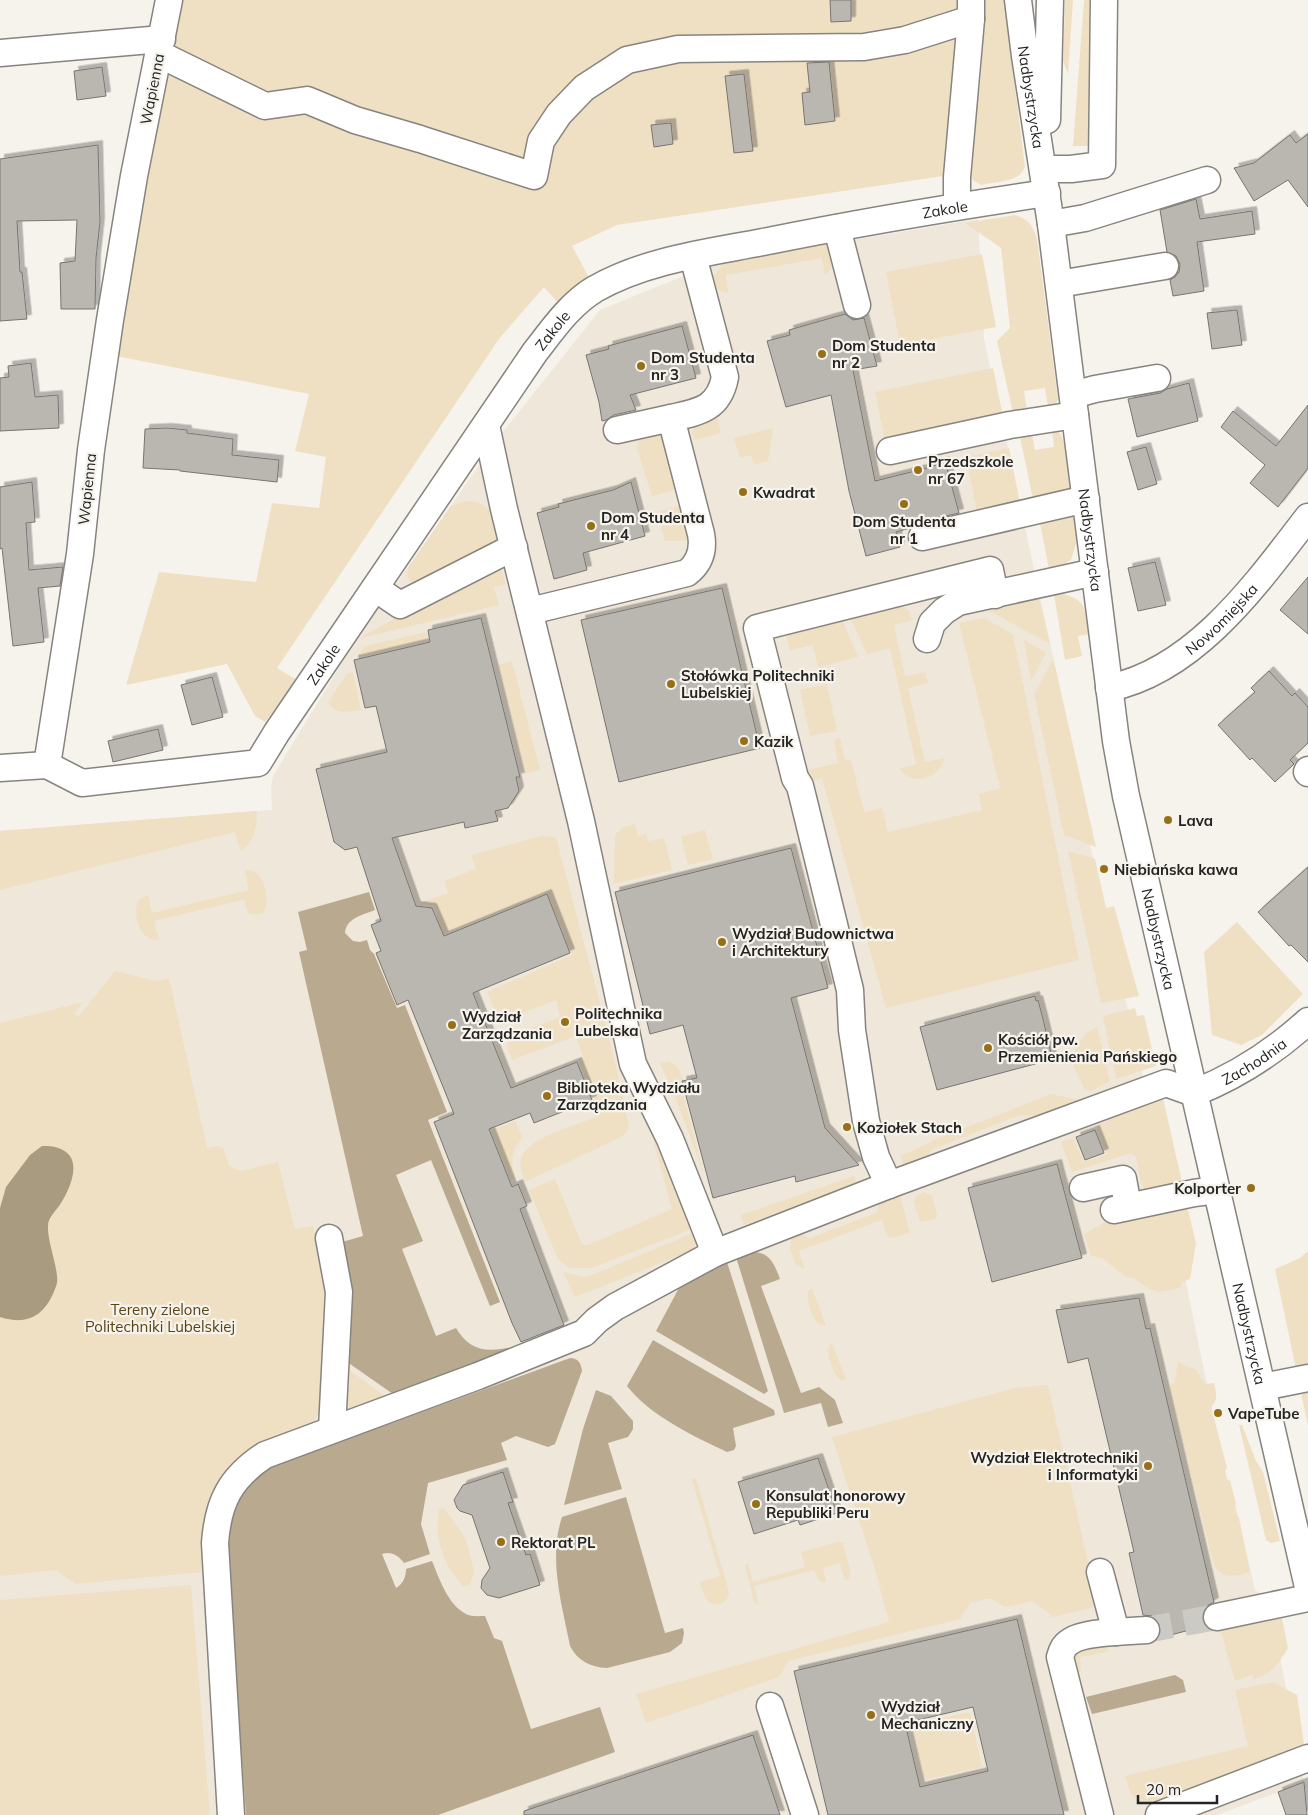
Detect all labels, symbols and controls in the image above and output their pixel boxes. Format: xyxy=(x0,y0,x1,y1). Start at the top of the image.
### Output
street label: Nadbystrzycka xyxy=(1014,45,1049,150)
street label: Wapienna xyxy=(136,52,168,126)
street label: Zakole xyxy=(921,196,969,222)
street label: Zakole xyxy=(531,306,574,354)
place label: Dom Studenta nr 2 xyxy=(832,336,936,372)
place label: Dom Studenta nr 3 xyxy=(651,348,755,384)
marker: Dom Studenta nr 2 xyxy=(816,348,828,360)
marker: Dom Studenta nr 3 xyxy=(635,360,647,372)
street label: Wapienna xyxy=(74,452,100,526)
place label: Przedszkole nr 67 xyxy=(928,452,1014,488)
marker: Przedszkole nr 67 xyxy=(912,464,924,476)
place label: Kwadrat xyxy=(753,483,815,502)
marker: Kwadrat xyxy=(737,486,749,498)
street label: Nadbystrzycka xyxy=(1075,487,1107,593)
marker: Dom Studenta nr 1 xyxy=(898,498,910,510)
place label: Dom Studenta nr 4 xyxy=(601,508,705,544)
place label: Dom Studenta nr 1 xyxy=(852,512,956,548)
marker: Dom Studenta nr 4 xyxy=(585,520,597,532)
street label: Nowomiejska xyxy=(1181,579,1261,659)
street label: Zakole xyxy=(302,640,344,688)
place label: Stołówka Politechniki Lubelskiej xyxy=(681,666,835,702)
marker: Stołówka Politechniki Lubelskiej xyxy=(665,678,677,690)
place label: Kazik xyxy=(754,732,794,751)
marker: Kazik xyxy=(738,735,750,747)
place label: Lava xyxy=(1178,811,1213,830)
marker: Lava xyxy=(1162,814,1174,826)
place label: Niebiańska kawa xyxy=(1114,860,1238,879)
marker: Niebiańska kawa xyxy=(1098,863,1110,875)
street label: Nadbystrzycka xyxy=(1138,886,1180,992)
place label: Wydział Budownictwa i Architektury xyxy=(732,924,894,960)
marker: Wydział Budownictwa i Architektury xyxy=(716,936,728,948)
place label: Politechnika Lubelska xyxy=(575,1004,662,1040)
place label: Wydział Zarządzania xyxy=(462,1007,552,1043)
marker: Politechnika Lubelska xyxy=(559,1016,571,1028)
marker: Wydział Zarządzania xyxy=(446,1019,458,1031)
place label: Kościół pw. Przemienienia Pańskiego xyxy=(998,1030,1177,1066)
street label: Zachodnia xyxy=(1218,1034,1290,1089)
marker: Kościół pw. Przemienienia Pańskiego xyxy=(982,1042,994,1054)
place label: Biblioteka Wydziału Zarządzania xyxy=(557,1078,700,1114)
marker: Biblioteka Wydziału Zarządzania xyxy=(541,1090,553,1102)
place label: Koziołek Stach xyxy=(857,1118,962,1137)
marker: Koziołek Stach xyxy=(841,1121,853,1133)
place label: Kolporter xyxy=(1174,1179,1241,1198)
marker: Kolporter xyxy=(1245,1182,1257,1194)
street label: Nadbystrzycka xyxy=(1229,1281,1271,1386)
park label: Tereny zielone Politechniki Lubelskiej xyxy=(85,1300,235,1336)
place label: VapeTube xyxy=(1227,1404,1299,1423)
marker: VapeTube xyxy=(1212,1407,1224,1419)
place label: Wydział Elektrotechniki i Informatyki xyxy=(970,1448,1138,1484)
marker: Wydział Elektrotechniki i Informatyki xyxy=(1142,1460,1154,1472)
place label: Konsulat honorowy Republiki Peru xyxy=(766,1486,906,1522)
marker: Konsulat honorowy Republiki Peru xyxy=(750,1498,762,1510)
place label: Rektorat PL xyxy=(511,1533,596,1552)
marker: Rektorat PL xyxy=(495,1536,507,1548)
place label: Wydział Mechaniczny xyxy=(881,1697,975,1733)
marker: Wydział Mechaniczny xyxy=(865,1709,877,1721)
scale bar xyxy=(1138,1772,1217,1804)
text: 20 m xyxy=(1146,1780,1181,1799)

